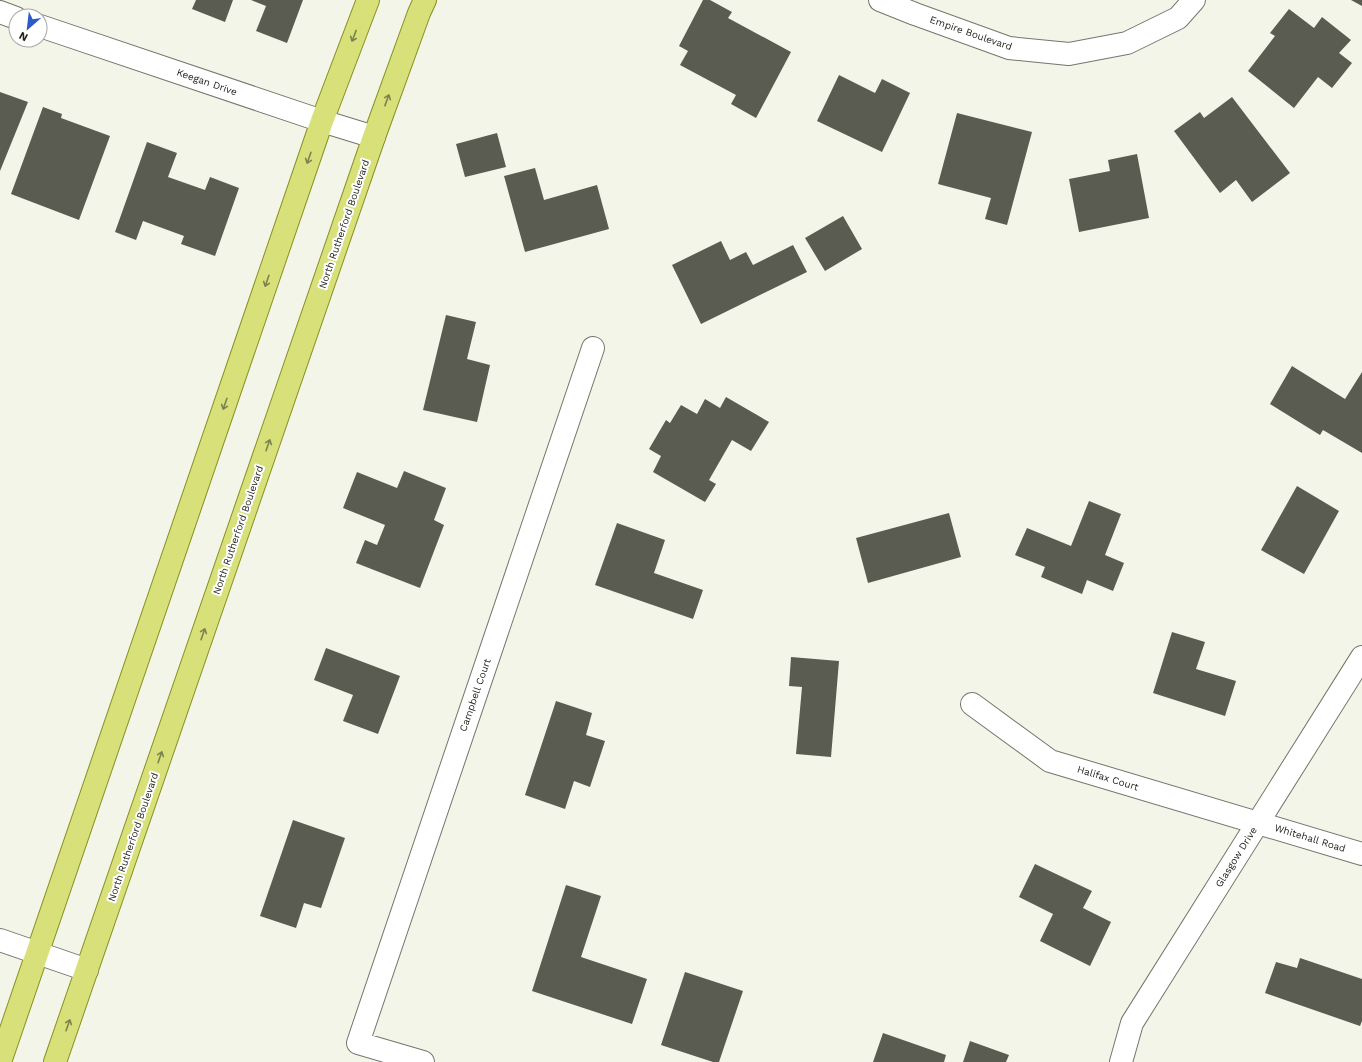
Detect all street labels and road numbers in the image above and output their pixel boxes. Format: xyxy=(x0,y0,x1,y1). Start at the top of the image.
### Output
street label: Empire Boulevard xyxy=(928,14,1014,52)
street label: Keegan Drive xyxy=(175,67,239,98)
street label: North Rutherford Boulevard xyxy=(317,158,371,290)
street label: North Rutherford Boulevard xyxy=(211,464,265,596)
street label: Campbell Court xyxy=(457,656,493,733)
street label: Halifax Court xyxy=(1076,763,1141,793)
street label: North Rutherford Boulevard xyxy=(106,771,160,903)
street label: Whitehall Road xyxy=(1273,822,1347,854)
street label: Glasgow Drive xyxy=(1213,825,1259,889)

